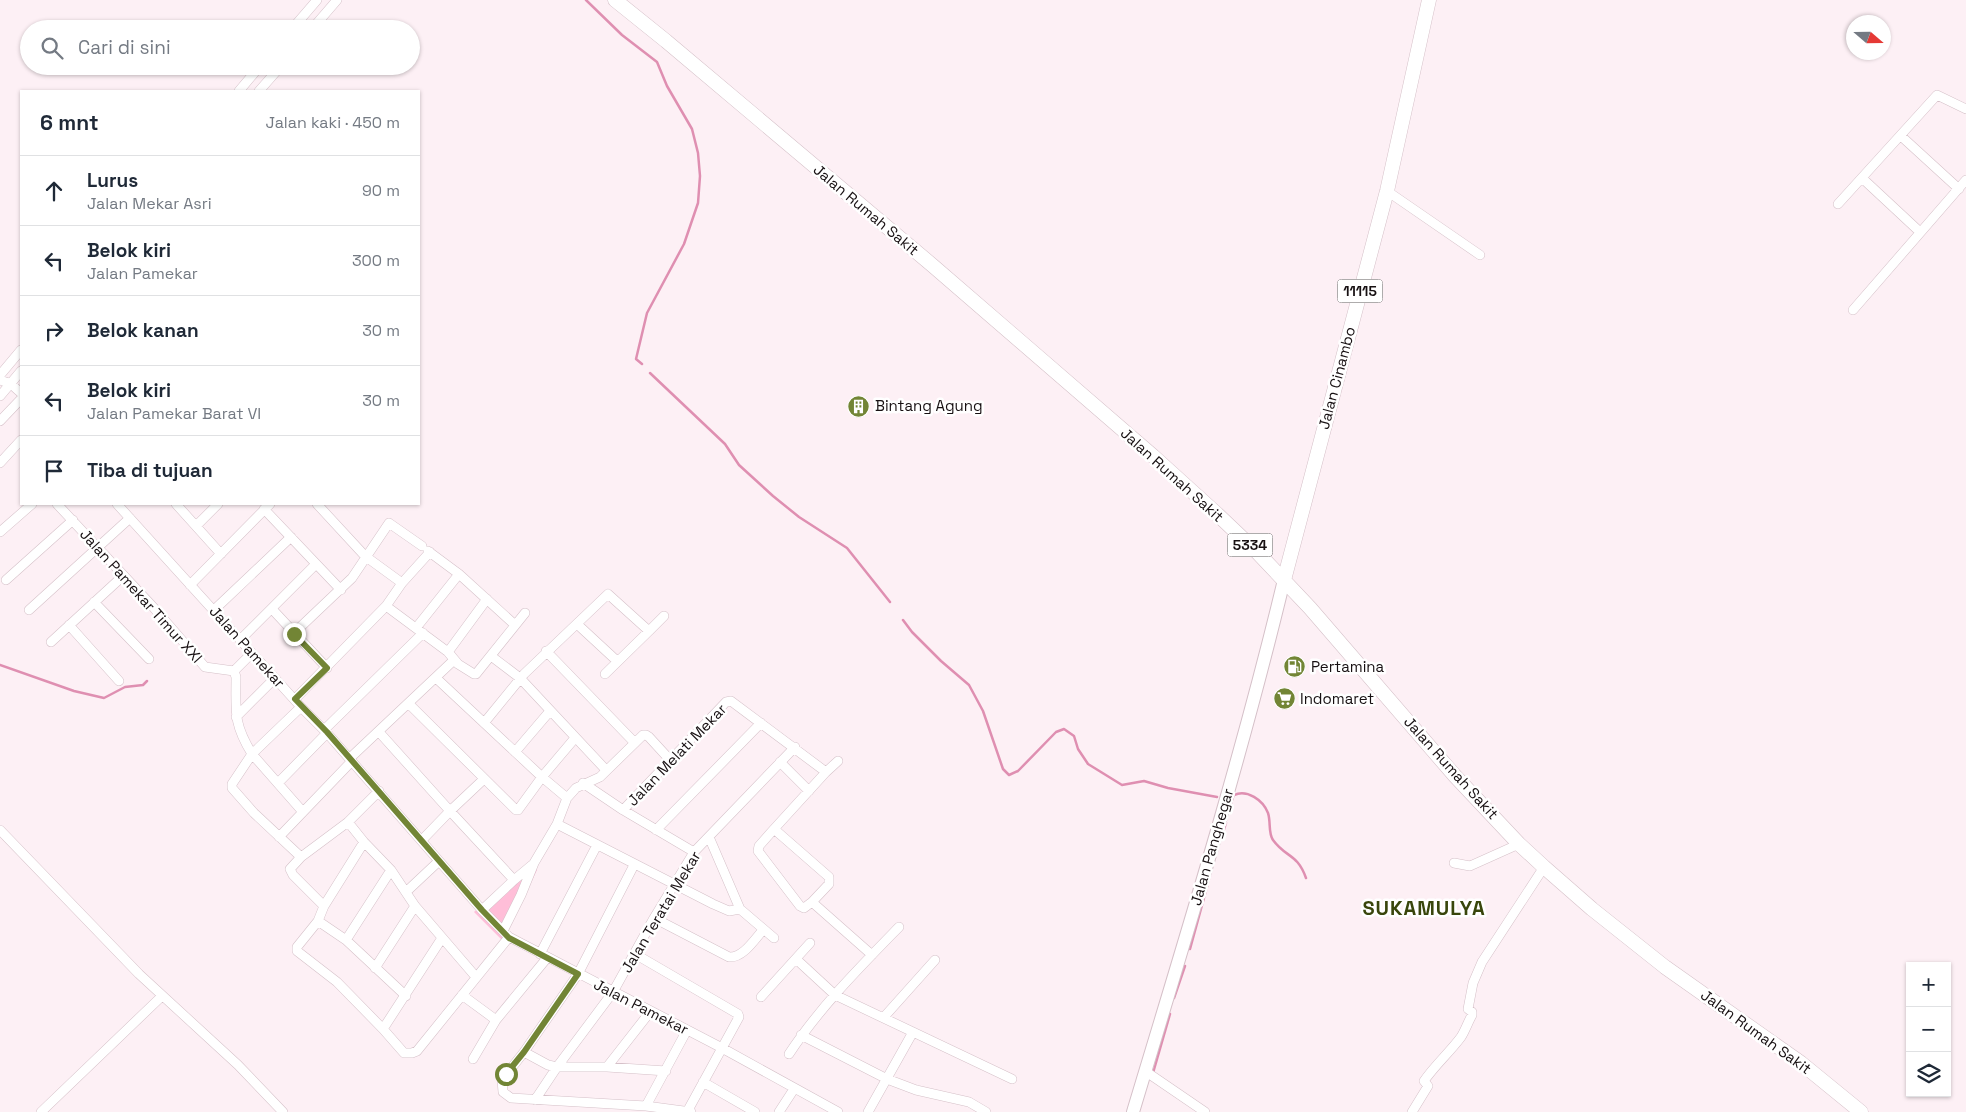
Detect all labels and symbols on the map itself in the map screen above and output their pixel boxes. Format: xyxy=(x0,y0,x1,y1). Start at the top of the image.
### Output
north arrow xyxy=(1846,15,1891,60)
street label: Jalan Rumah Sakit xyxy=(810,160,923,259)
road number: 11115 xyxy=(1338,280,1382,302)
street label: Jalan Cinambo xyxy=(1314,324,1359,431)
building icon: Bintang Agung xyxy=(847,394,871,418)
place label: Bintang Agung xyxy=(875,396,983,415)
street label: Jalan Rumah Sakit xyxy=(1117,423,1228,526)
street label: Jalan Pamekar Timur XXI xyxy=(76,525,207,667)
road number: 5334 xyxy=(1228,534,1272,556)
street label: Jalan Pamekar xyxy=(206,602,289,692)
route end xyxy=(283,623,306,646)
fuel station icon: Pertamina xyxy=(1283,655,1307,679)
place label: Pertamina xyxy=(1311,657,1385,676)
supermarket icon: Indomaret xyxy=(1272,687,1296,711)
place label: Indomaret xyxy=(1300,689,1374,708)
street label: Jalan Melati Mekar xyxy=(623,699,730,810)
street label: Jalan Rumah Sakit xyxy=(1400,712,1503,823)
street label: Jalan Panghegar xyxy=(1186,786,1237,908)
street label: Jalan Teratai Mekar xyxy=(617,847,705,976)
district label: SUKAMULYA xyxy=(1362,895,1486,921)
street label: Jalan Pamekar xyxy=(591,974,692,1039)
street label: Jalan Rumah Sakit xyxy=(1697,985,1815,1078)
route start xyxy=(495,1063,518,1086)

